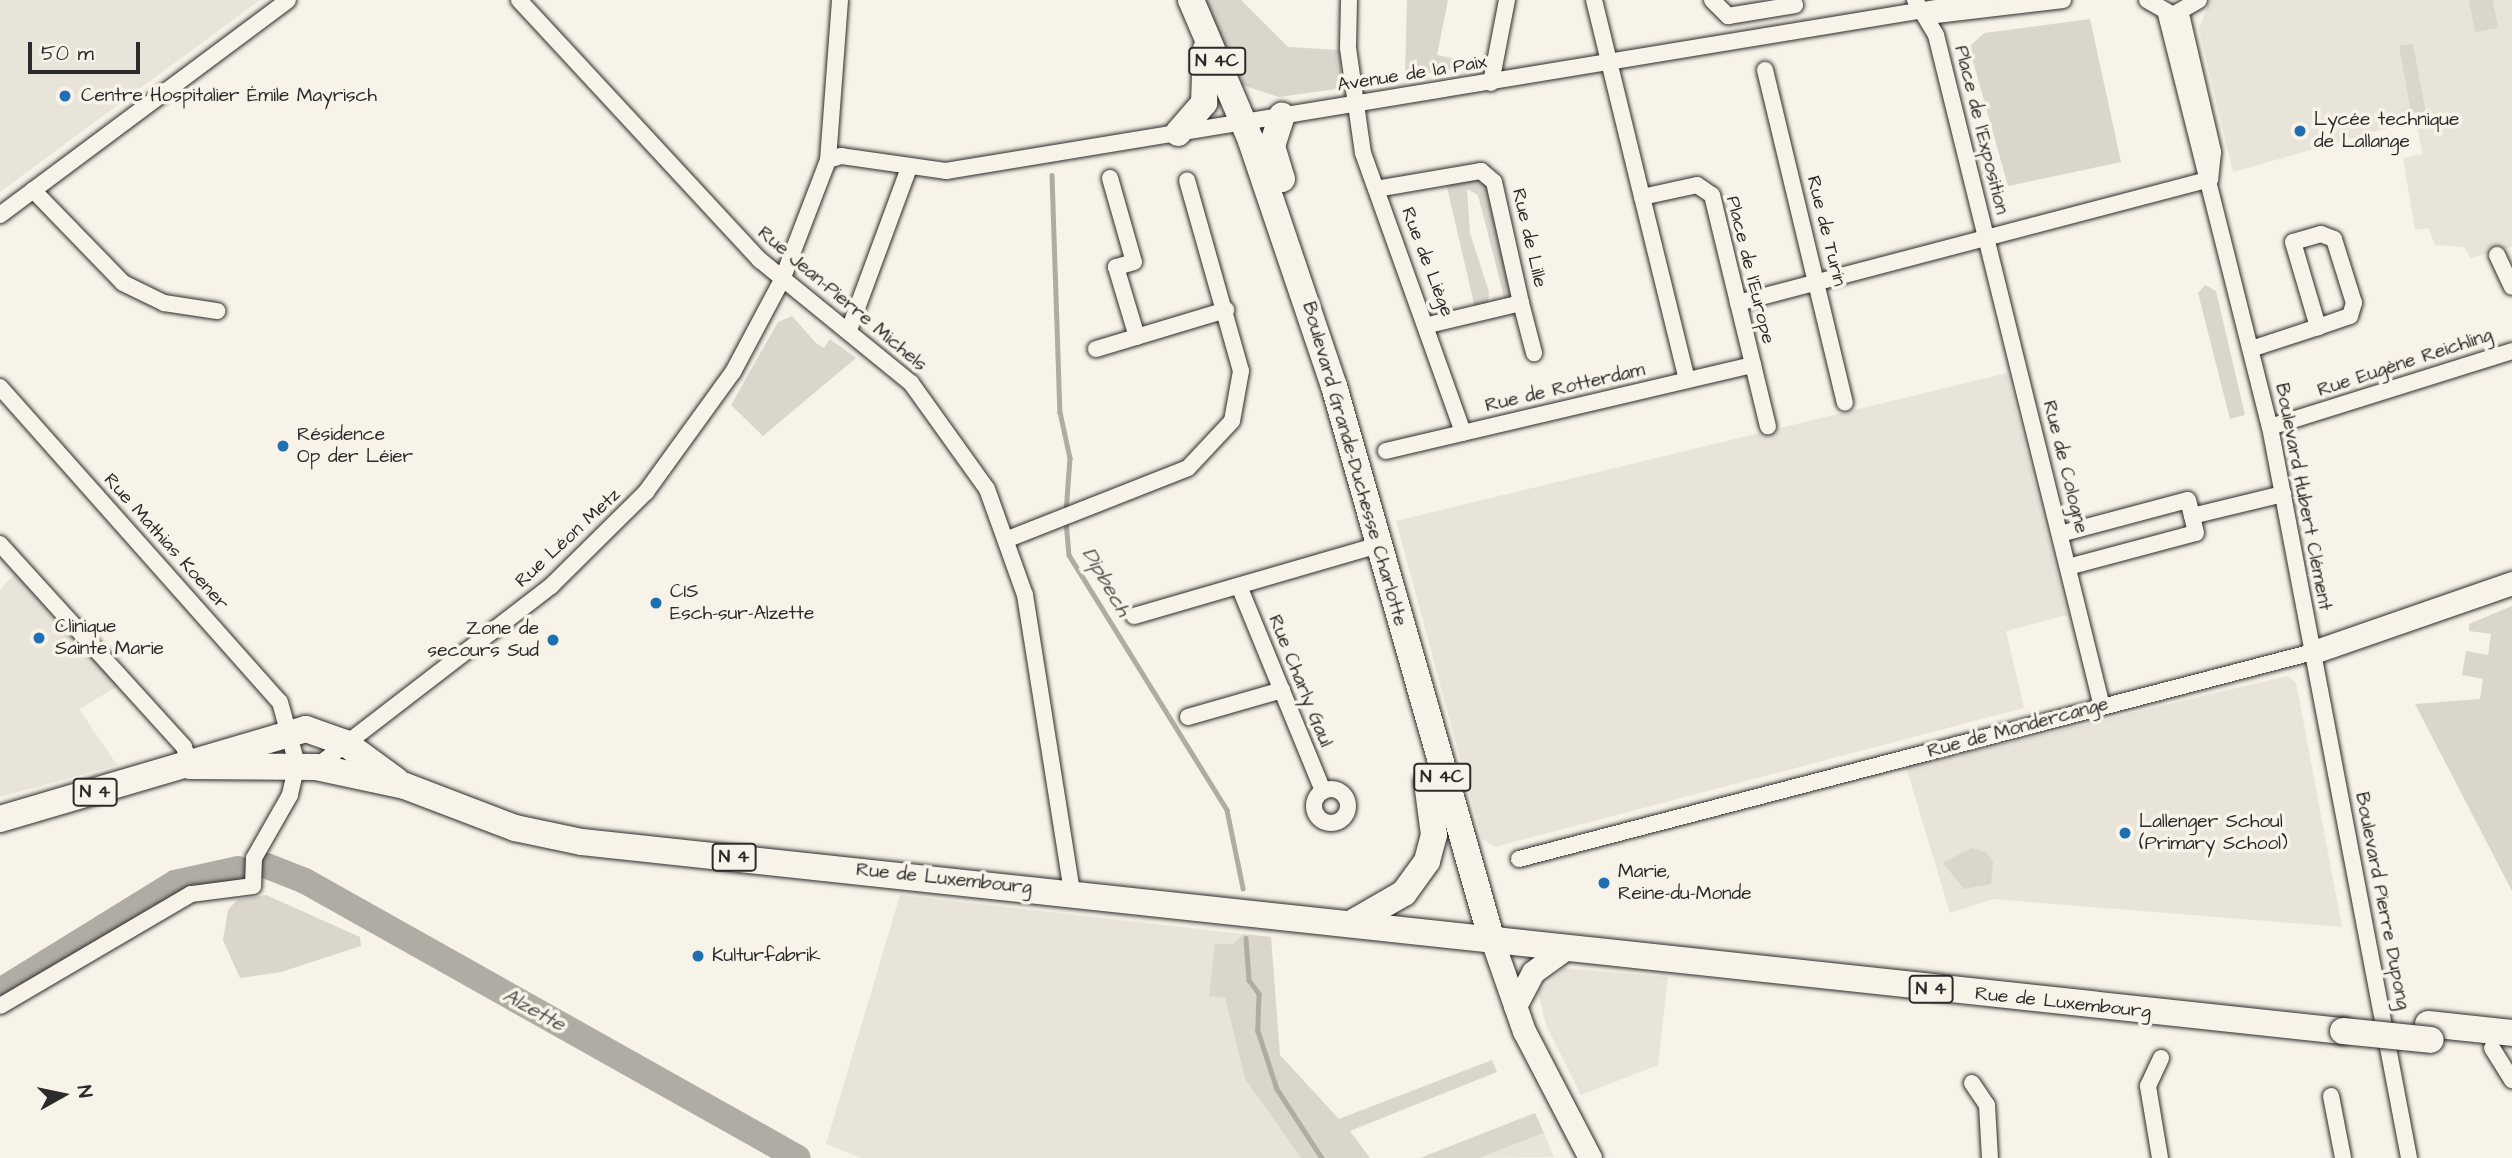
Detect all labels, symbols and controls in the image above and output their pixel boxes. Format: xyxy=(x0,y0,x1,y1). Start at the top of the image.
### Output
scale bar xyxy=(32,28,144,72)
text: 50 m xyxy=(41,39,94,68)
street label: Place de l'Exposition xyxy=(1949,43,2013,217)
road number: N 4C xyxy=(1187,46,1247,76)
street label: Avenue de la Paix xyxy=(1336,51,1488,97)
place label: Centre Hospitalier Émile Mayrisch xyxy=(81,85,377,107)
marker: Centre Hospitalier Émile Mayrisch xyxy=(55,86,75,106)
place label: Lycée technique de Lallange xyxy=(2314,109,2459,153)
marker: Lycée technique de Lallange xyxy=(2292,123,2308,139)
street label: Rue de Turin xyxy=(1801,173,1851,289)
street label: Rue de Lille xyxy=(1507,186,1551,290)
street label: Place de l'Europe xyxy=(1721,194,1779,346)
street label: Rue de Liège xyxy=(1396,204,1458,320)
street label: Rue Jean-Pierre Michels xyxy=(753,222,931,376)
street label: Boulevard Grande-Duchesse Charlotte xyxy=(1297,299,1411,629)
street label: Rue Eugène Reichling xyxy=(2315,324,2495,402)
street label: Rue de Rotterdam xyxy=(1483,359,1647,417)
street label: Boulevard Hubert Clément xyxy=(2270,381,2336,613)
street label: Rue de Cologne xyxy=(2037,398,2093,536)
place label: Résidence Op der Léier xyxy=(297,424,413,468)
marker: Résidence Op der Léier xyxy=(275,438,291,454)
street label: Rue Mathias Koener xyxy=(99,469,233,615)
street label: Rue Léon Metz xyxy=(511,483,625,593)
water label: Dipbech xyxy=(1076,543,1136,621)
place label: CIS Esch-sur-Alzette xyxy=(670,581,814,625)
marker: CIS Esch-sur-Alzette xyxy=(648,595,664,611)
street label: Rue Charly Gaul xyxy=(1263,612,1337,750)
place label: Clinique Sainte Marie xyxy=(55,616,164,660)
place label: Zone de secours Sud xyxy=(428,618,539,662)
marker: Clinique Sainte Marie xyxy=(29,628,49,648)
marker: Zone de secours Sud xyxy=(545,632,561,648)
street label: Rue de Mondercange xyxy=(1925,693,2111,763)
road number: N 4C xyxy=(1412,762,1472,792)
road number: N 4 xyxy=(72,778,118,806)
street label: Boulevard Pierre Dupong xyxy=(2350,790,2414,1012)
place label: Lallenger Schoul (Primary School) xyxy=(2139,811,2288,855)
marker: Lallenger Schoul (Primary School) xyxy=(2117,825,2133,841)
road number: N 4 xyxy=(711,842,757,872)
street label: Rue de Luxembourg xyxy=(855,858,1033,900)
place label: Marie, Reine-du-Monde xyxy=(1618,861,1752,905)
marker: Marie, Reine-du-Monde xyxy=(1596,875,1612,891)
place label: Kulturfabrik xyxy=(712,945,821,967)
marker: Kulturfabrik xyxy=(690,948,706,964)
road number: N 4 xyxy=(1908,974,1954,1004)
street label: Rue de Luxembourg xyxy=(1974,982,2152,1024)
water label: Alzette xyxy=(499,983,569,1037)
north arrow xyxy=(28,1060,98,1130)
text: N xyxy=(70,1084,99,1100)

